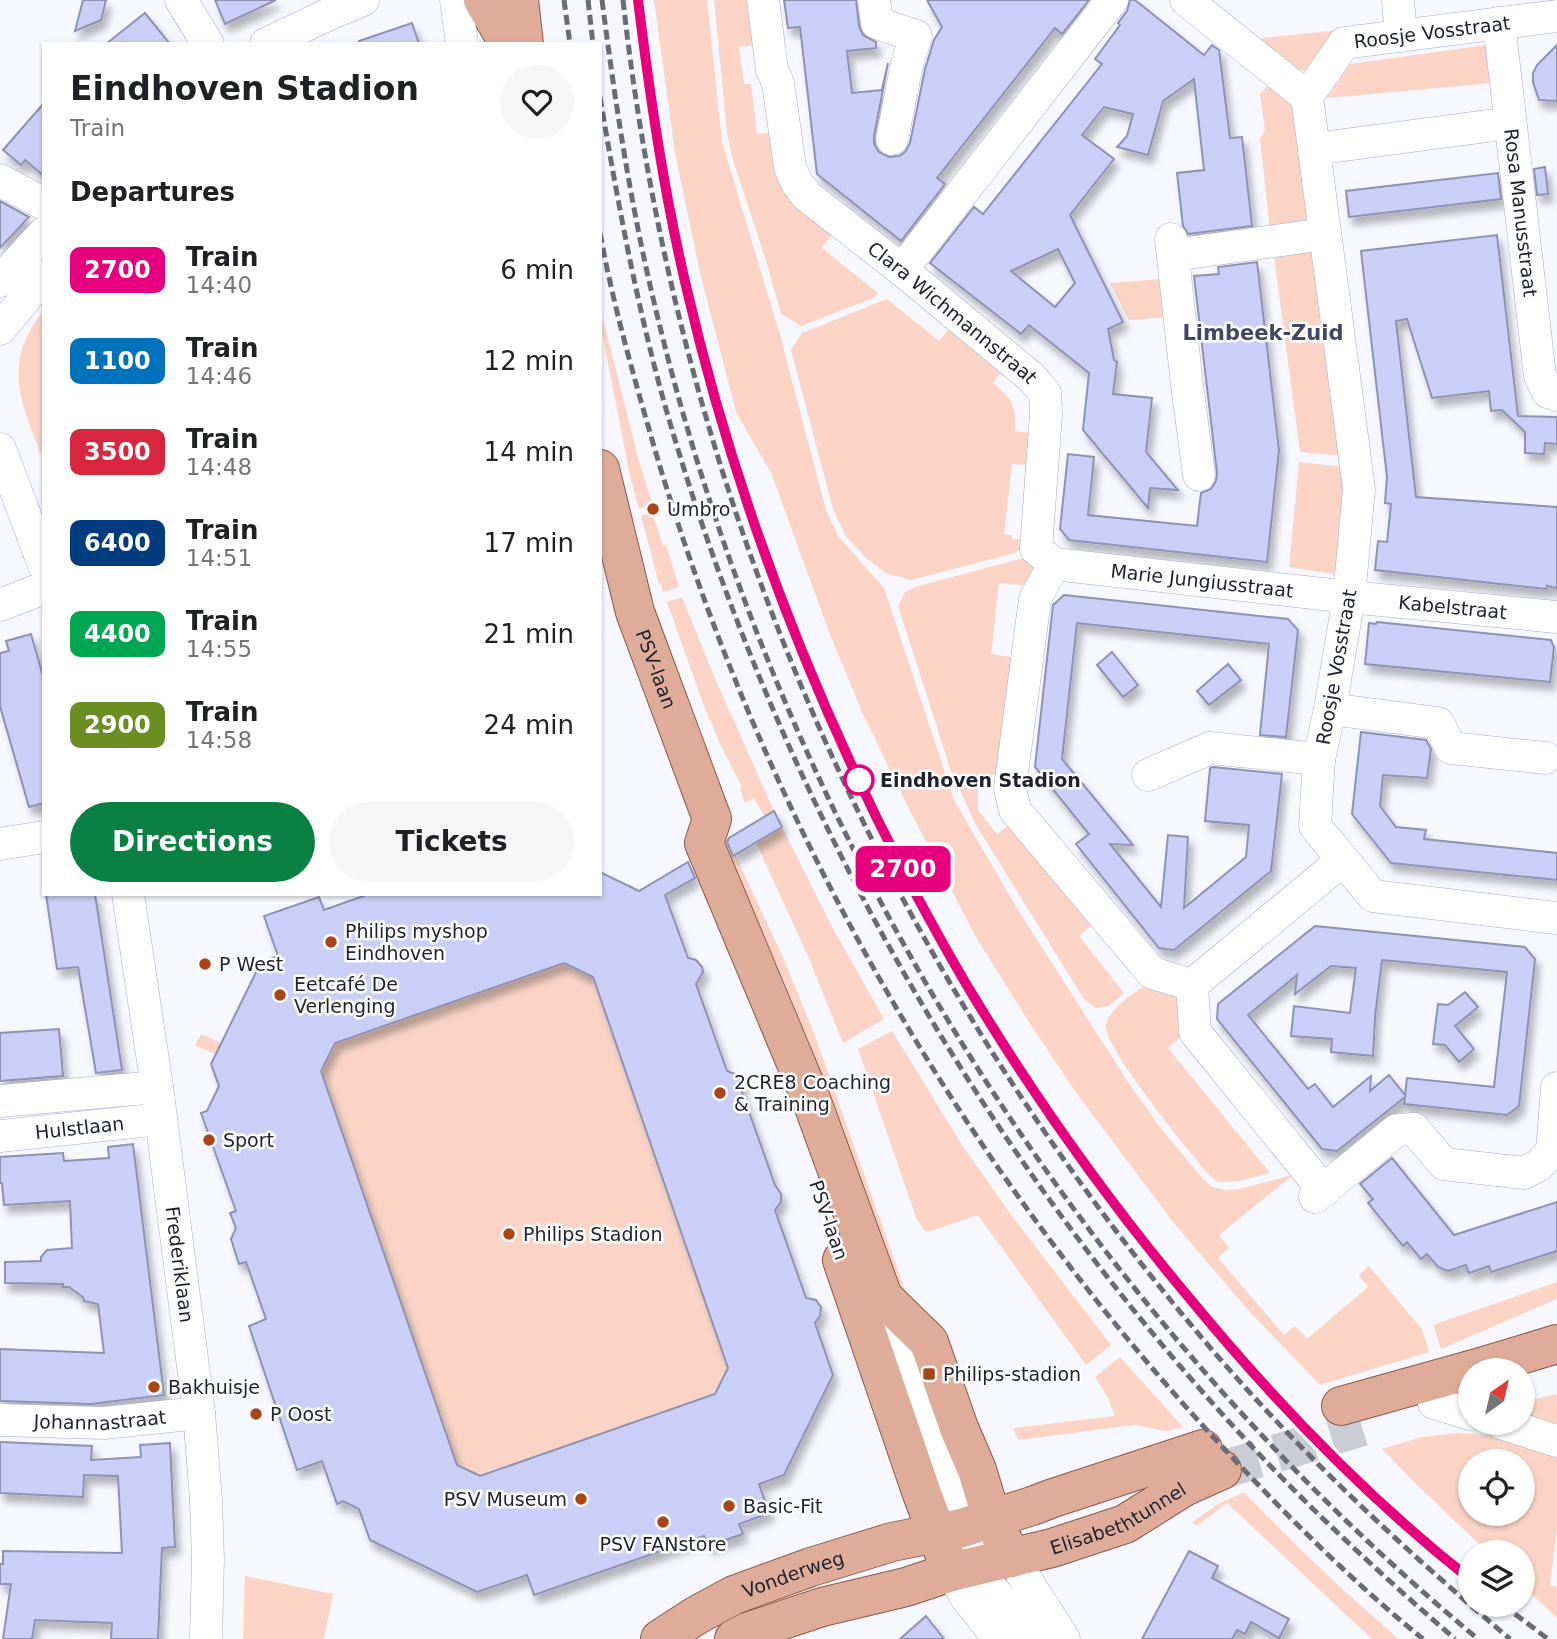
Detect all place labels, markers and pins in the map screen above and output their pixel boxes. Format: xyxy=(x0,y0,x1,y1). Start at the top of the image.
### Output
place label: Umbro xyxy=(667,498,731,520)
marker: Umbro xyxy=(645,501,661,517)
marker: Eindhoven Stadion xyxy=(844,765,874,795)
place label: Eindhoven Stadion xyxy=(880,769,1081,791)
place label: Philips myshop Eindhoven xyxy=(345,920,488,964)
marker: Philips myshop Eindhoven xyxy=(323,934,339,950)
place label: P West xyxy=(219,953,283,975)
marker: P West xyxy=(197,956,213,972)
place label: Eetcafé De Verlenging xyxy=(294,973,398,1017)
marker: Eetcafé De Verlenging xyxy=(272,987,288,1003)
place label: 2CRE8 Coaching & Training xyxy=(734,1071,891,1115)
marker: 2CRE8 Coaching & Training xyxy=(712,1085,728,1101)
place label: Sport xyxy=(223,1129,274,1151)
marker: Sport xyxy=(201,1132,217,1148)
place label: Philips Stadion xyxy=(523,1223,663,1245)
marker: Philips Stadion xyxy=(501,1226,517,1242)
place label: Philips-stadion xyxy=(943,1363,1081,1385)
marker: Philips-stadion xyxy=(921,1366,937,1382)
place label: Bakhuisje xyxy=(168,1376,260,1398)
marker: Bakhuisje xyxy=(146,1379,162,1395)
place label: P Oost xyxy=(270,1403,331,1425)
marker: P Oost xyxy=(248,1406,264,1422)
place label: PSV Museum xyxy=(444,1488,567,1510)
marker: PSV Museum xyxy=(573,1491,589,1507)
place label: Basic-Fit xyxy=(743,1495,822,1517)
marker: Basic-Fit xyxy=(721,1498,737,1514)
marker: PSV FANstore xyxy=(655,1514,671,1530)
place label: PSV FANstore xyxy=(599,1533,727,1555)

